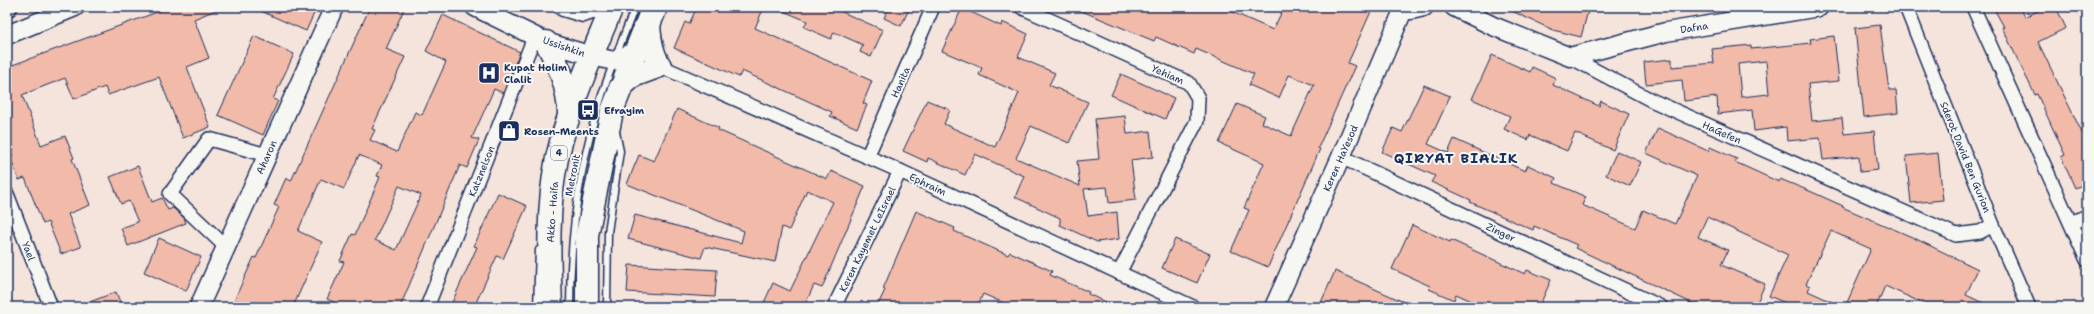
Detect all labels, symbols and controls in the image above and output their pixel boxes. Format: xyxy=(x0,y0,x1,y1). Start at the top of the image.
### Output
street label: Dafna xyxy=(1679,19,1710,36)
street label: Ussishkin xyxy=(541,33,587,60)
hospital icon: Kupat Holim Clalit xyxy=(476,60,502,86)
place label: Kupat Holim Clalit xyxy=(504,61,567,86)
street label: Yehiam xyxy=(1150,62,1186,87)
street label: Hanita xyxy=(888,64,913,100)
bus stop icon: Efrayim xyxy=(575,97,601,123)
street label: Sderot David Ben Gurion xyxy=(1937,100,1994,215)
place label: Efrayim xyxy=(604,104,644,117)
shop icon: Rosen-Meents xyxy=(496,118,522,144)
street label: HaGefen xyxy=(1700,118,1743,147)
street label: Keren HaYesod xyxy=(1320,122,1361,193)
place label: Rosen-Meents xyxy=(524,125,599,138)
street label: Aharon xyxy=(253,138,280,176)
street label: Katznelson xyxy=(465,144,498,199)
road number: 4 xyxy=(551,146,567,160)
district label: QIRYAT BIALIK xyxy=(1394,149,1518,167)
street label: Metronit xyxy=(562,153,583,197)
street label: Ephraim xyxy=(907,170,949,199)
street label: Akko - Haifa xyxy=(544,180,561,243)
street label: Keren Kayemet LeIsrael xyxy=(836,184,899,294)
street label: Zinger xyxy=(1484,220,1518,245)
street label: Yael xyxy=(19,240,38,263)

